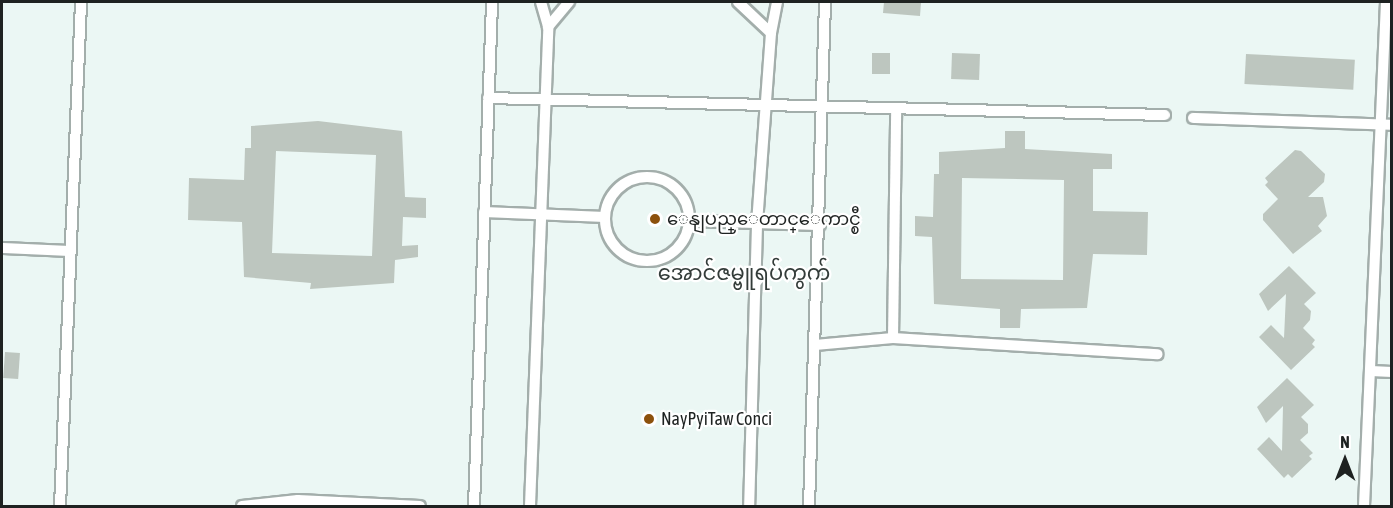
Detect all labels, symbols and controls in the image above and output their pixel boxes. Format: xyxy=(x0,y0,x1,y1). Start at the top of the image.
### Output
place label: ေနျပည္ေတာင္ေကာင္စီ xyxy=(667,208,861,230)
marker: ေနျပည္ေတာင္ေကာင္စီ xyxy=(648,212,662,226)
district label: အောင်ဇမ္ဗူရပ်ကွက် xyxy=(658,259,830,285)
place label: NayPyiTaw Conci xyxy=(661,408,772,430)
marker: NayPyiTaw Conci xyxy=(642,412,656,426)
north arrow xyxy=(1315,430,1375,490)
text: N xyxy=(1340,433,1350,451)

